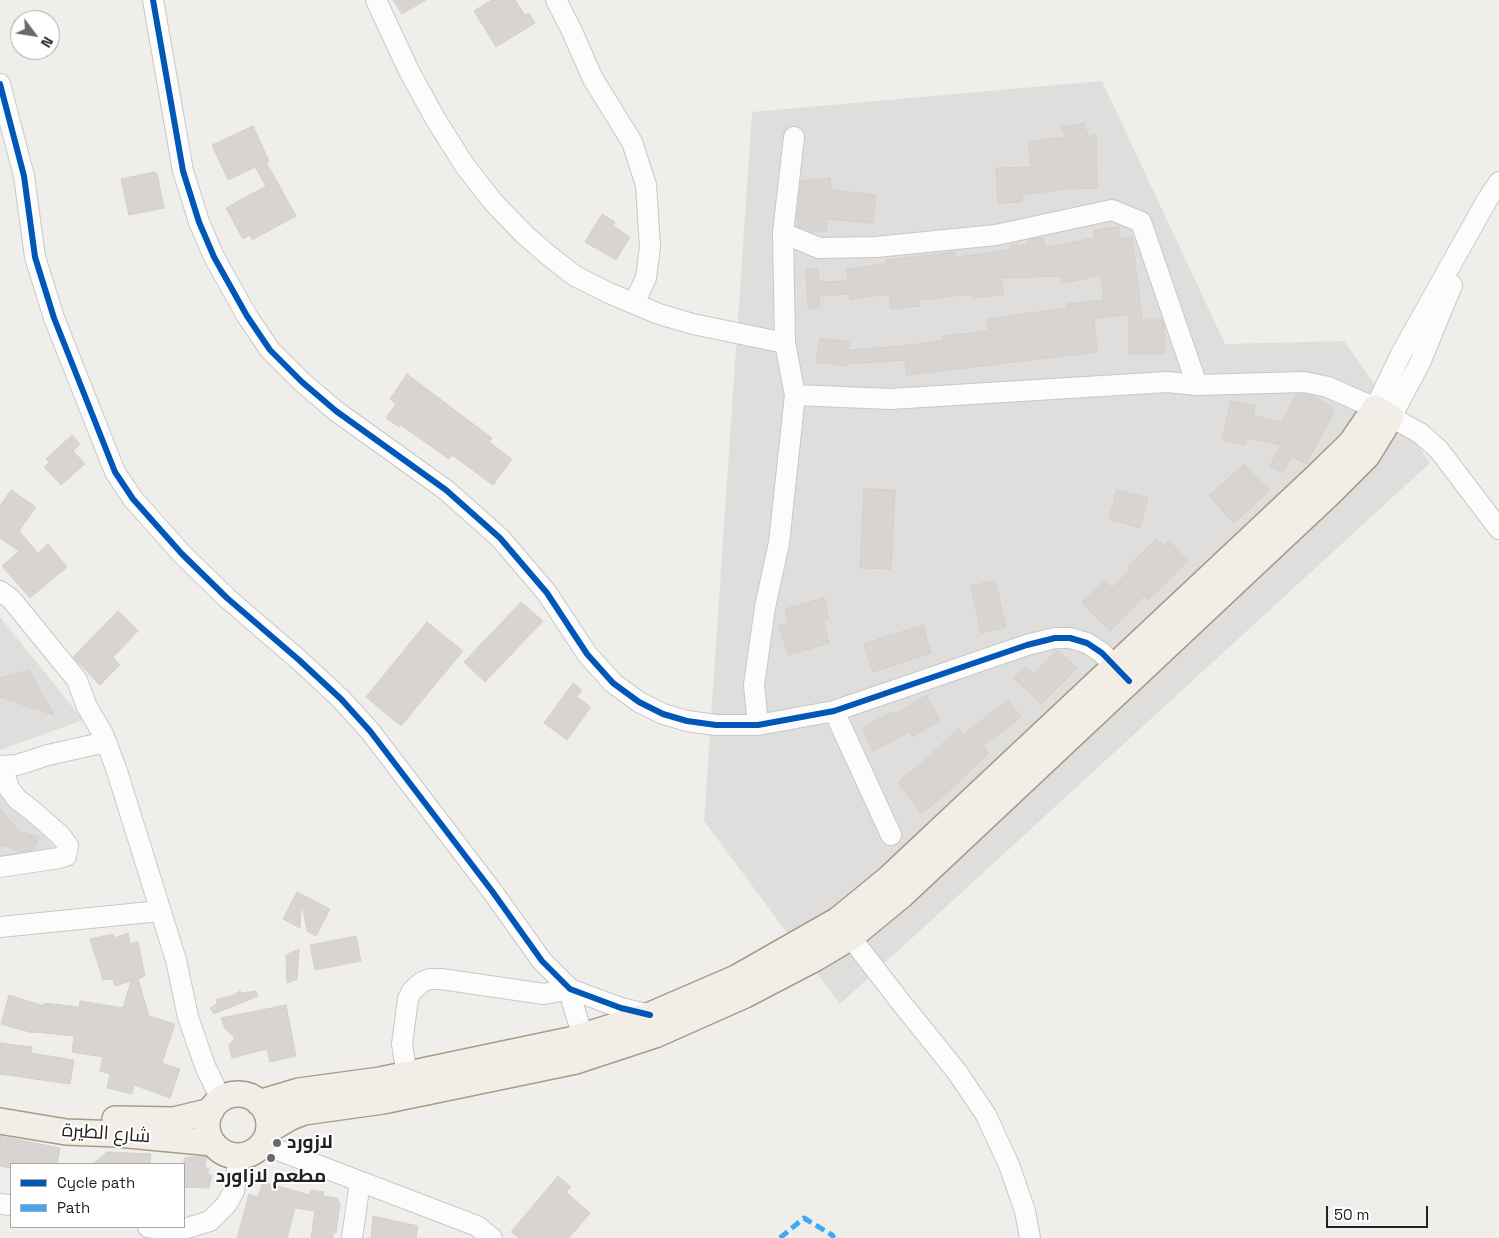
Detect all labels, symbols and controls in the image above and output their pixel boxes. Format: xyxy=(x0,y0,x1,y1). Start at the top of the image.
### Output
north arrow xyxy=(10,10,60,60)
text: N xyxy=(37,34,57,51)
street label: شارع الطيرة xyxy=(61,1120,151,1148)
place label: لازورد xyxy=(287,1132,333,1154)
marker: لازورد xyxy=(271,1137,283,1149)
marker: مطعم لازاورد xyxy=(265,1152,277,1164)
legend xyxy=(10,1163,185,1228)
place label: مطعم لازاورد xyxy=(216,1166,326,1188)
text: Cycle path xyxy=(57,1173,135,1192)
scale bar xyxy=(1329,1196,1432,1228)
text: Path xyxy=(57,1198,90,1217)
text: 50 m xyxy=(1334,1205,1369,1224)

